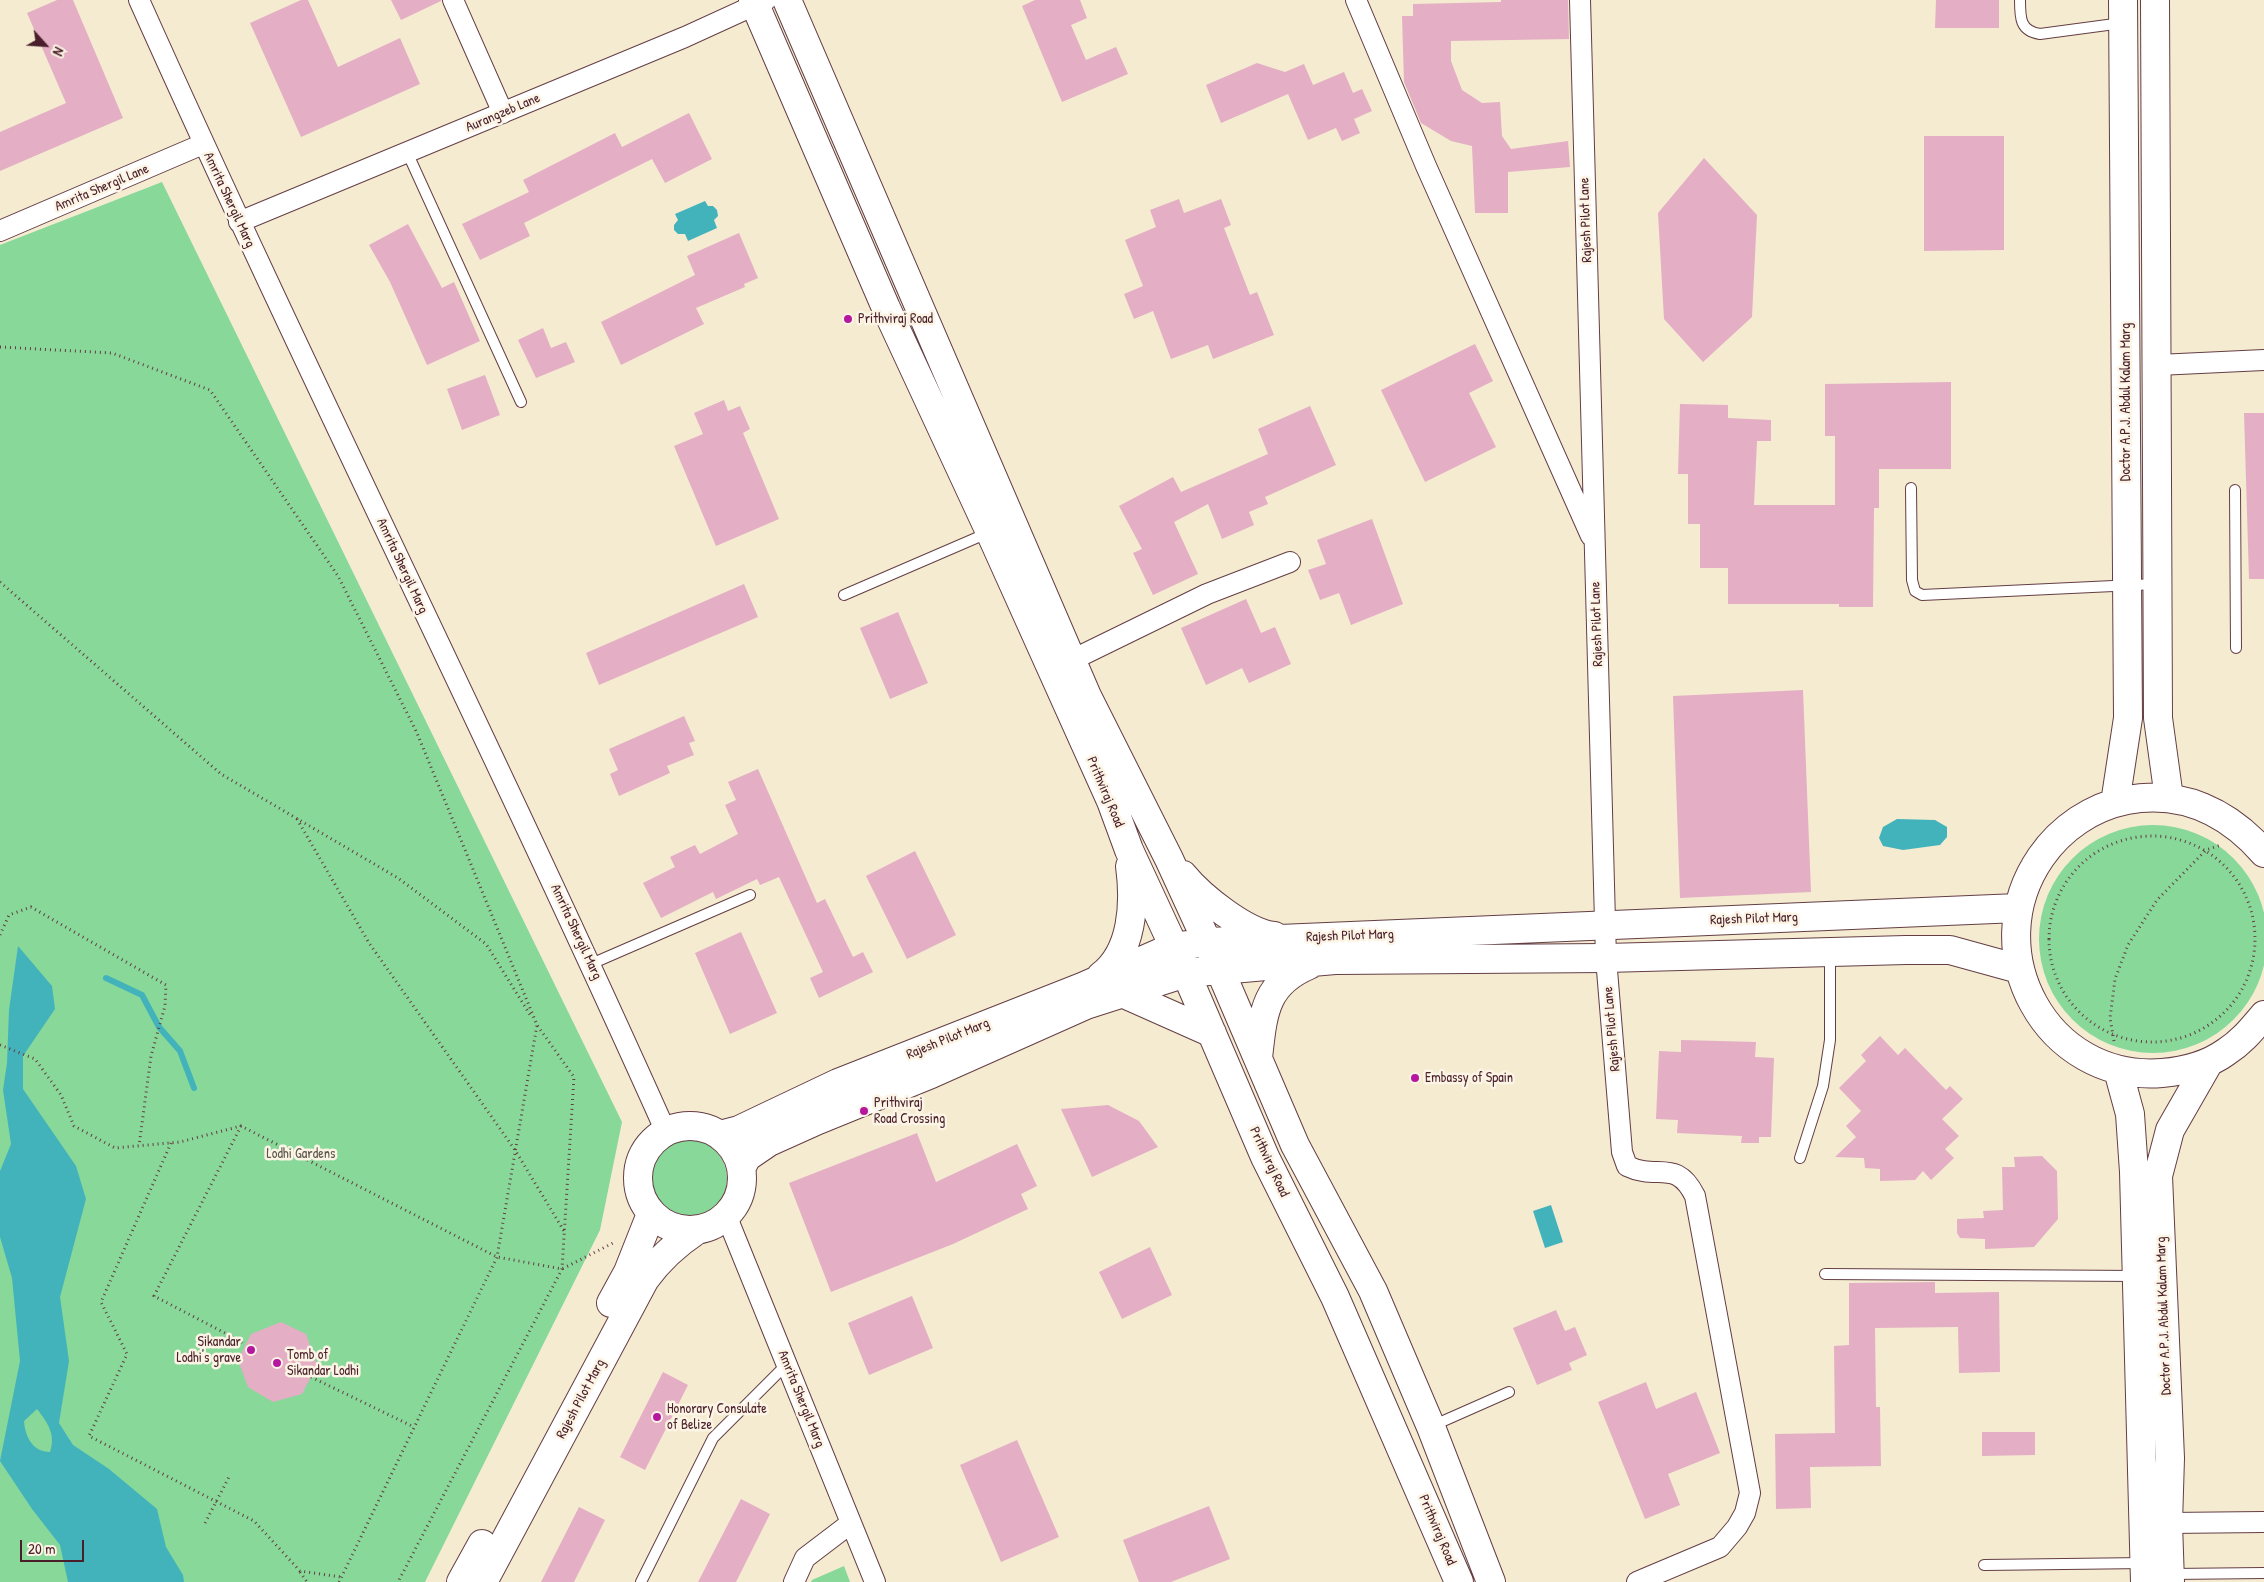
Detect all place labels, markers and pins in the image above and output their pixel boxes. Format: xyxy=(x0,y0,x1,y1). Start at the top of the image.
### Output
place label: Prithviraj Road xyxy=(858,311,933,327)
marker: Prithviraj Road xyxy=(842,313,854,325)
place label: Embassy of Spain xyxy=(1425,1070,1513,1086)
marker: Embassy of Spain xyxy=(1409,1072,1421,1084)
place label: Prithviraj Road Crossing xyxy=(874,1095,945,1128)
marker: Prithviraj Road Crossing xyxy=(858,1105,870,1117)
place label: Sikandar Lodhi's grave xyxy=(176,1334,241,1366)
marker: Sikandar Lodhi's grave xyxy=(245,1344,257,1356)
place label: Tomb of Sikandar Lodhi xyxy=(287,1347,359,1380)
marker: Tomb of Sikandar Lodhi xyxy=(271,1357,283,1369)
place label: Honorary Consulate of Belize xyxy=(667,1401,767,1434)
marker: Honorary Consulate of Belize xyxy=(651,1411,663,1423)

